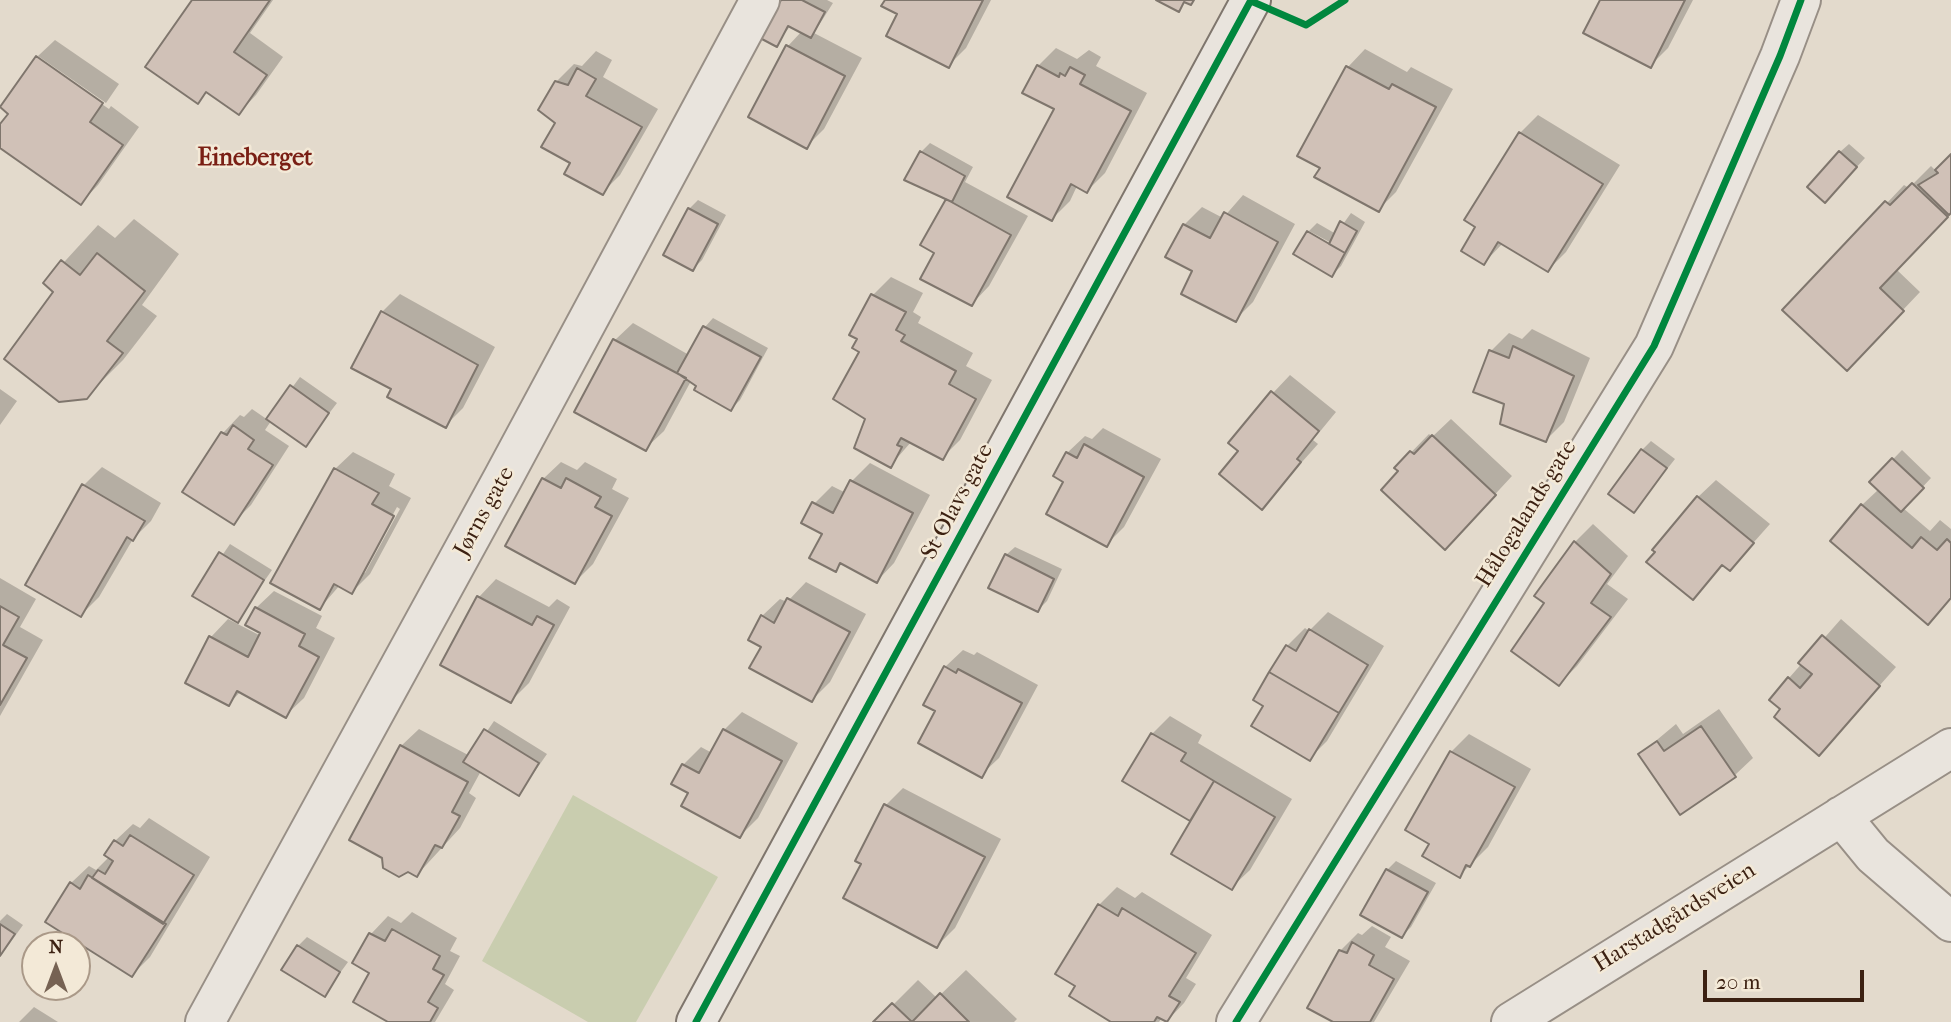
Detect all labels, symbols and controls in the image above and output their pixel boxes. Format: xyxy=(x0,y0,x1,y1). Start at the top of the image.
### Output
district label: Eineberget xyxy=(197,145,313,173)
street label: Hålogalands gate xyxy=(1471,435,1583,593)
street label: St Olavs gate xyxy=(916,439,1000,565)
street label: Jørns gate xyxy=(449,462,521,562)
street label: Harstadgårdsveien xyxy=(1589,857,1761,979)
north arrow xyxy=(21,931,91,1001)
text: N xyxy=(49,936,63,958)
scale bar xyxy=(1706,956,1867,1000)
text: 20 m xyxy=(1716,970,1760,994)

